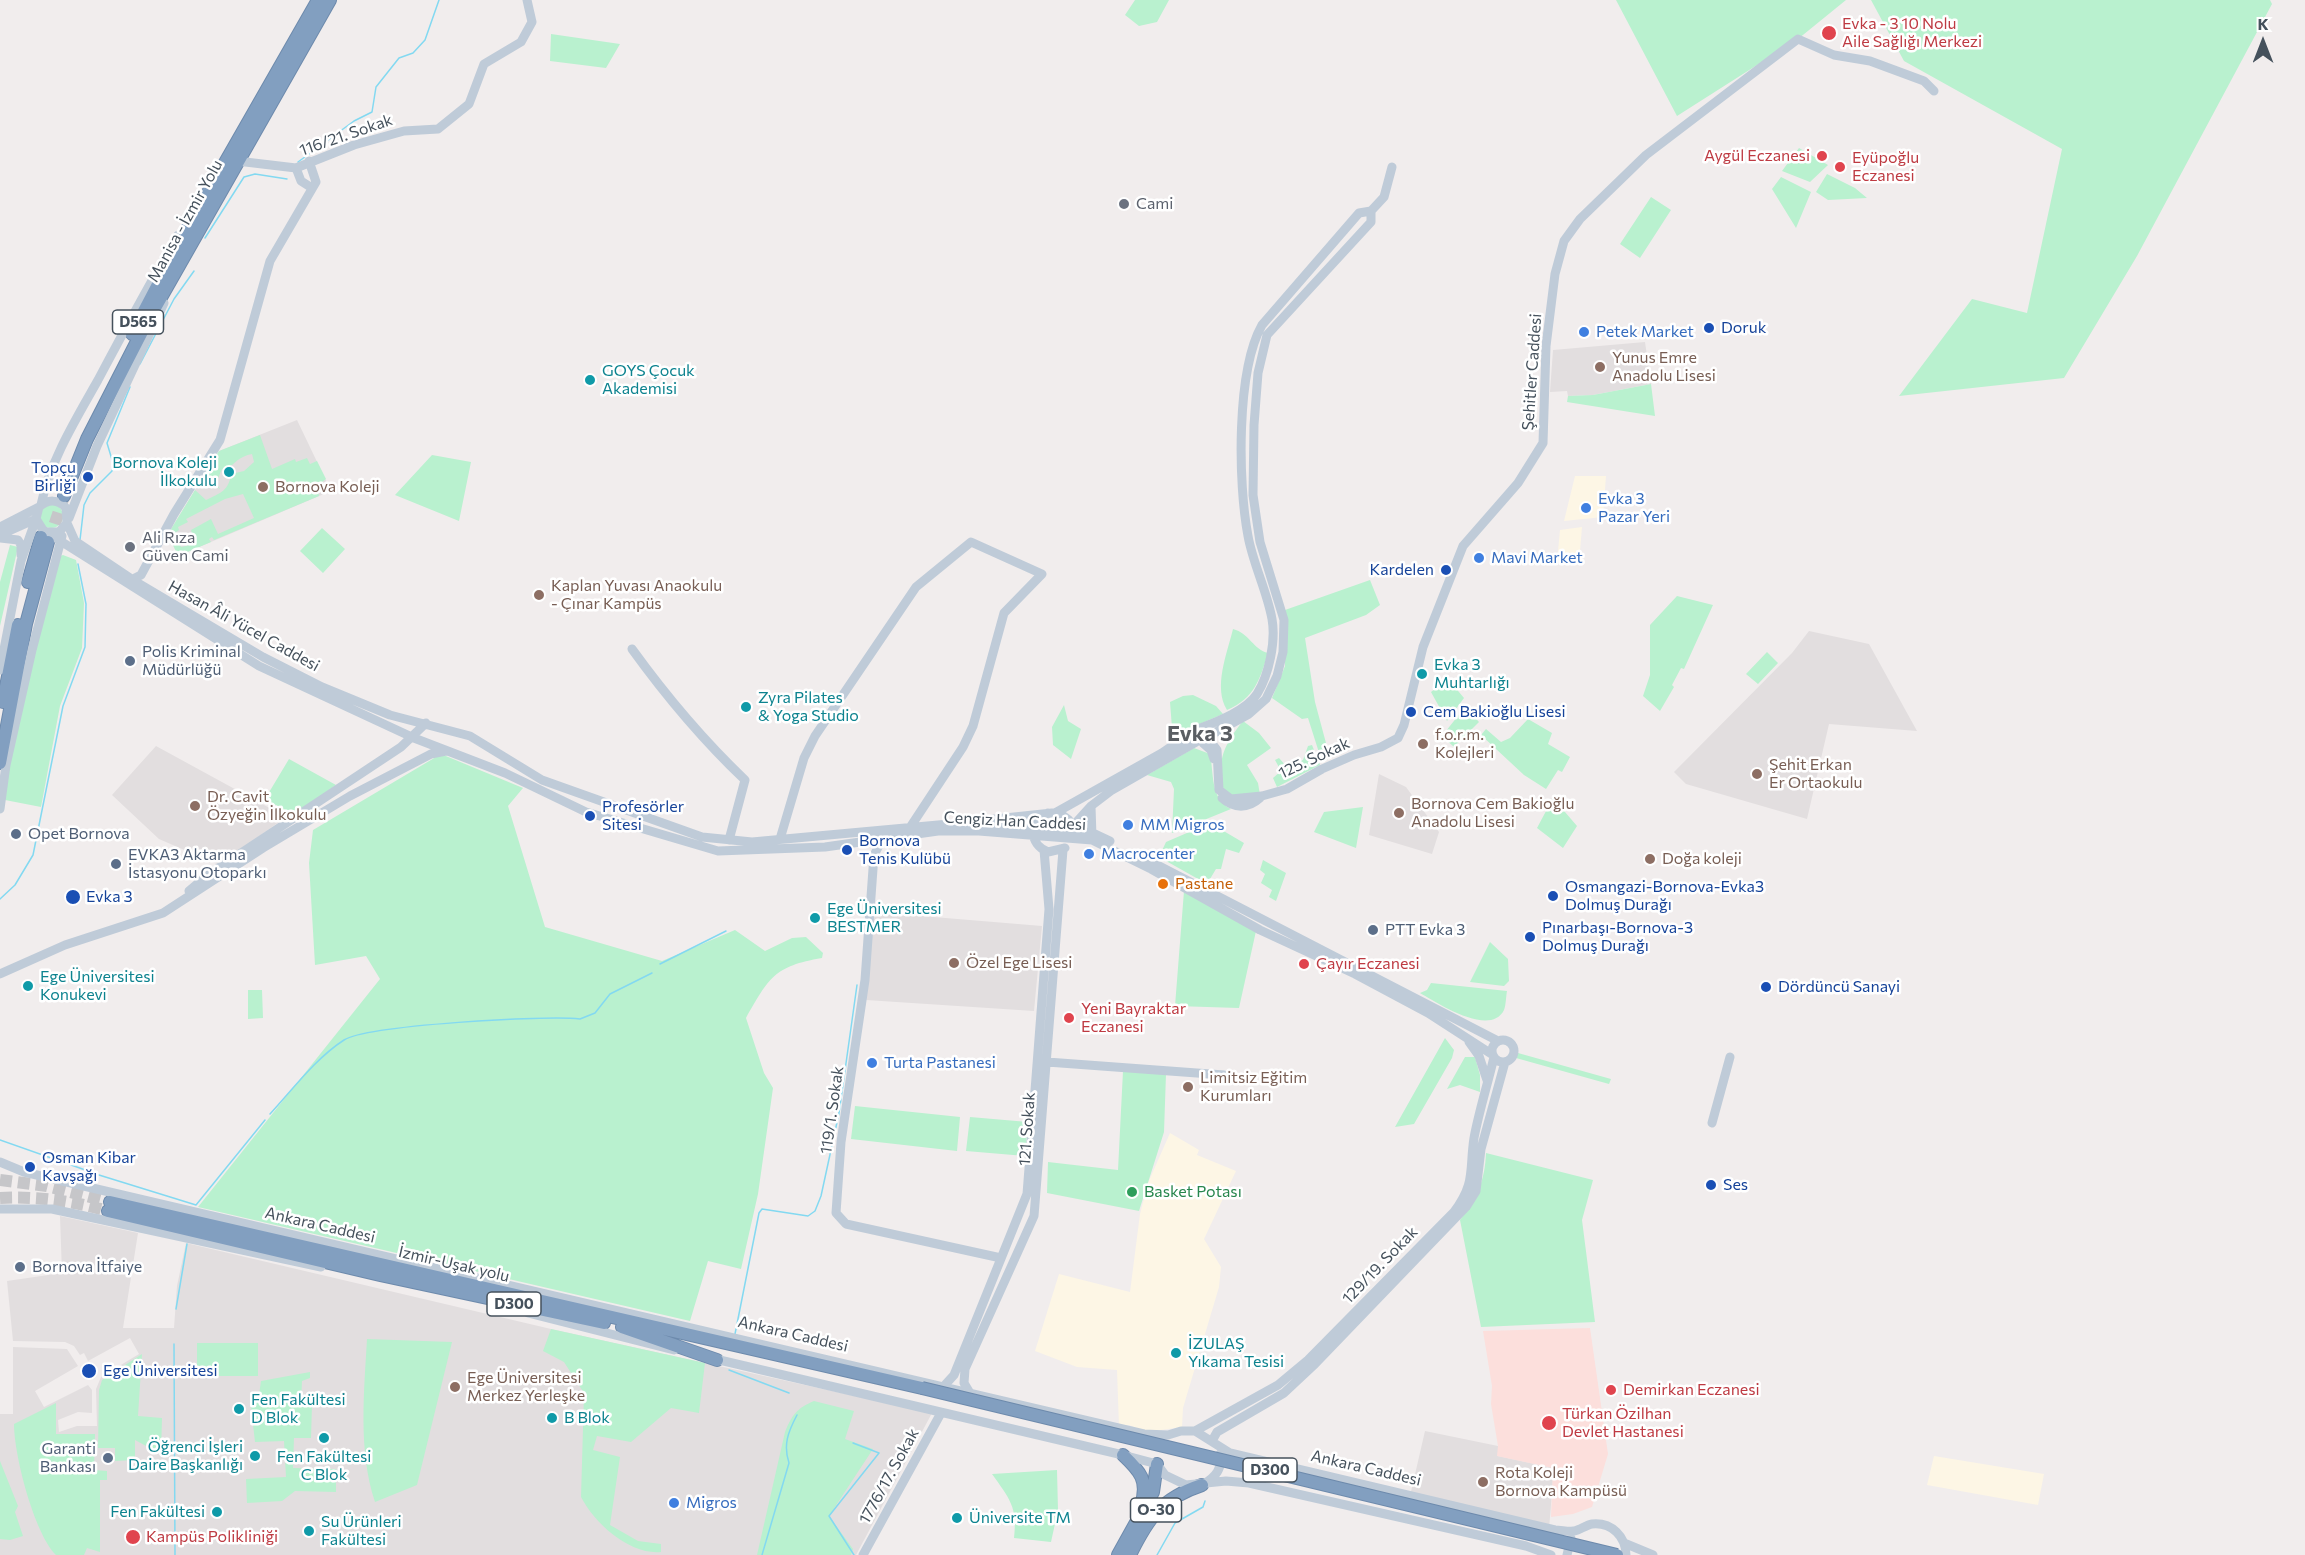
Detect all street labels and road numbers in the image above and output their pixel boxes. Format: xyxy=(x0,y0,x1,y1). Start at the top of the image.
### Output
street label: 116/21. Sokak xyxy=(297,110,395,160)
street label: Manisa - İzmir Yolu xyxy=(143,157,227,285)
road number: D565 xyxy=(112,310,164,334)
street label: Şehitler Caddesi xyxy=(1518,313,1546,431)
street label: Hasan Âli Yücel Caddesi xyxy=(165,576,323,676)
street label: 125. Sokak xyxy=(1275,733,1353,783)
street label: Cengiz Han Caddesi xyxy=(943,808,1087,834)
street label: 119/1. Sokak xyxy=(816,1065,848,1155)
street label: 121. Sokak xyxy=(1015,1091,1039,1167)
street label: Ankara Caddesi xyxy=(263,1203,377,1247)
street label: 129/19. Sokak xyxy=(1338,1222,1422,1308)
street label: İzmir-Uşak yolu xyxy=(397,1242,511,1286)
road number: D300 xyxy=(487,1292,541,1316)
street label: Ankara Caddesi xyxy=(736,1312,850,1356)
street label: 1776/17. Sokak xyxy=(855,1425,923,1527)
street label: Ankara Caddesi xyxy=(1309,1446,1423,1490)
road number: D300 xyxy=(1243,1458,1297,1482)
road number: O-30 xyxy=(1130,1498,1182,1522)

